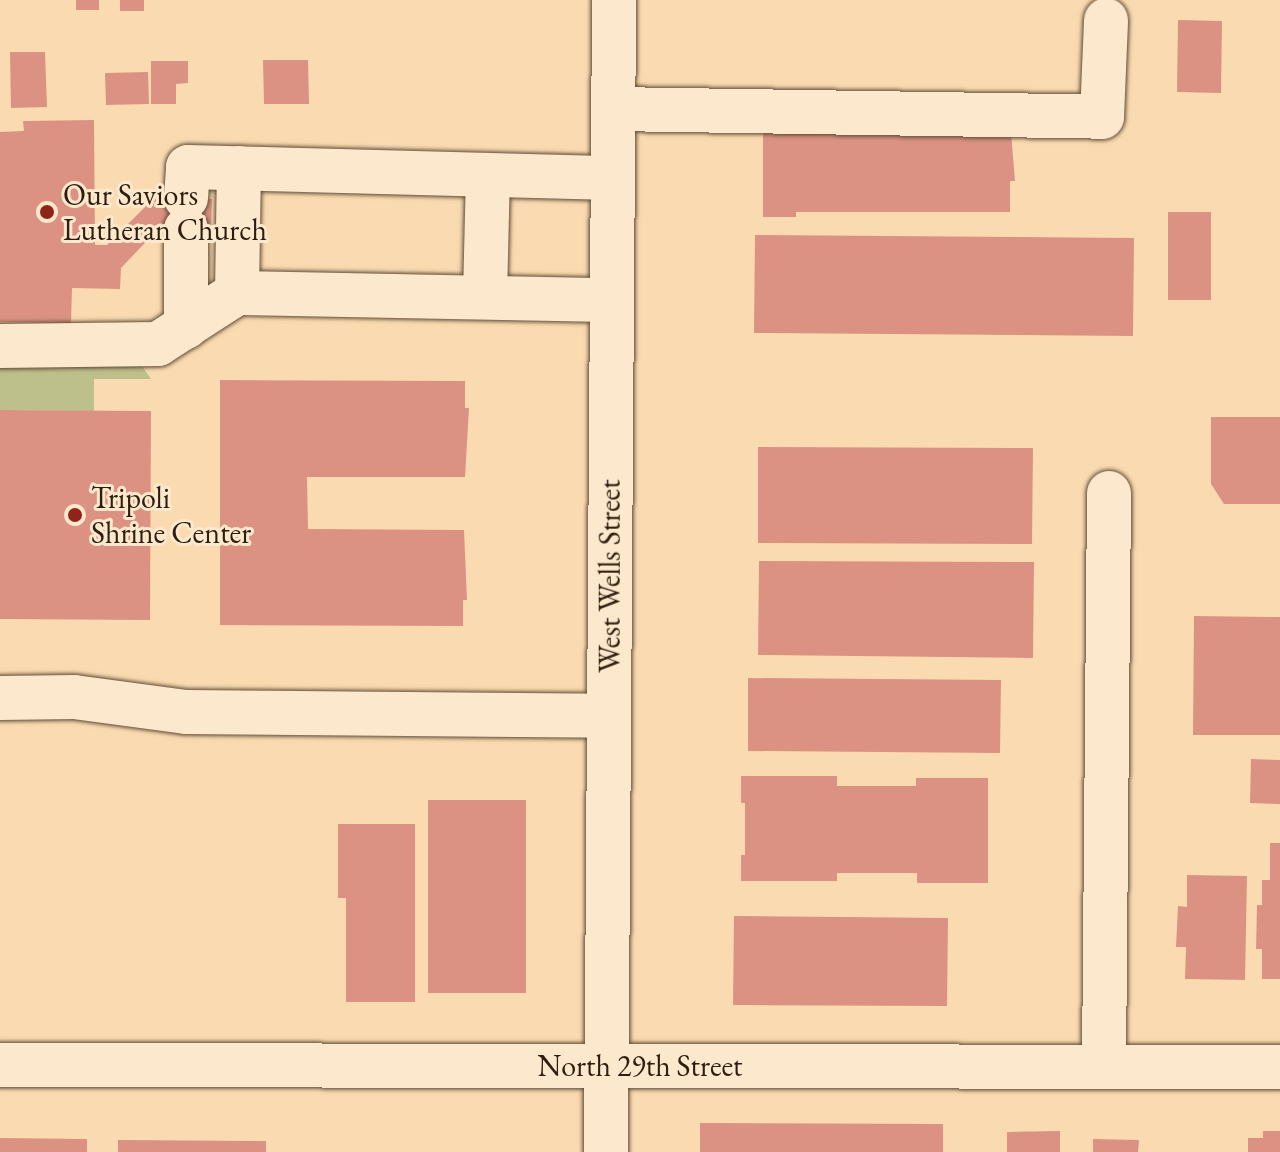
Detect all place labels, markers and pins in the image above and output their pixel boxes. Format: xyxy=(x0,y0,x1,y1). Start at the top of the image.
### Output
place label: Our Saviors Lutheran Church xyxy=(63,177,267,248)
marker: Our Saviors Lutheran Church xyxy=(38,203,56,221)
place label: Tripoli Shrine Center xyxy=(91,480,251,550)
marker: Tripoli Shrine Center xyxy=(66,506,84,524)

